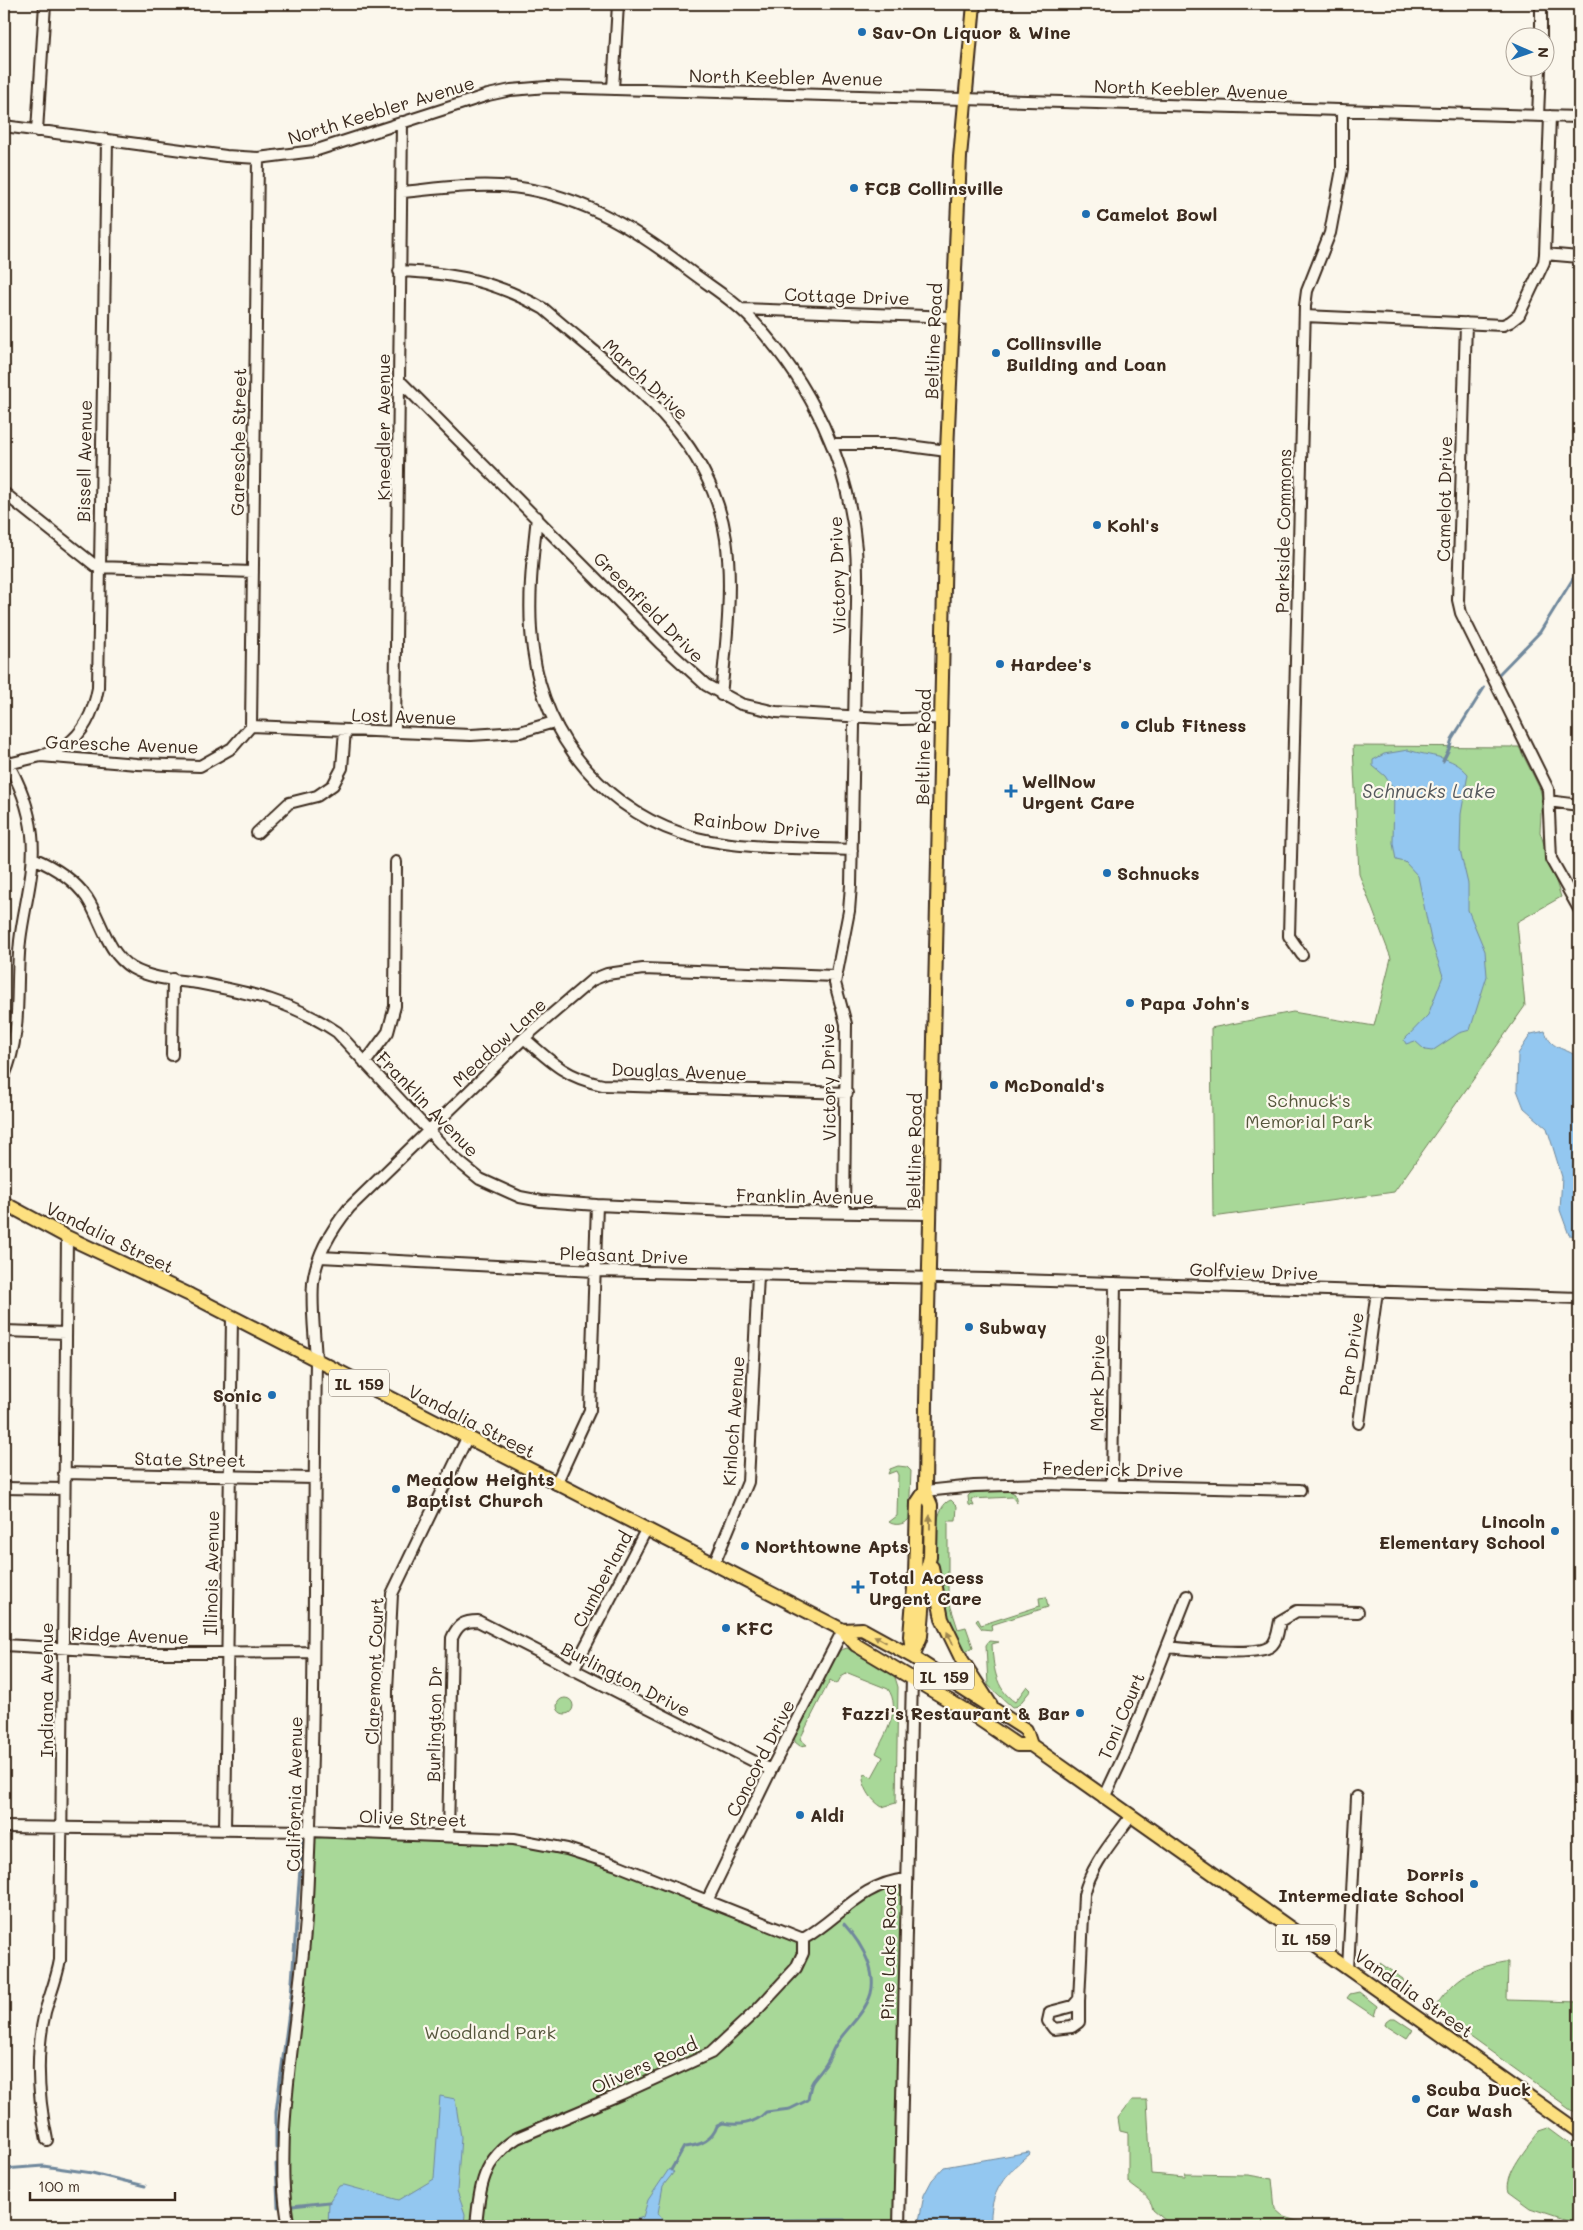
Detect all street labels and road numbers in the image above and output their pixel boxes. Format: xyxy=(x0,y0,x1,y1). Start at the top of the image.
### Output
street label: North Keebler Avenue xyxy=(689,63,883,91)
street label: North Keebler Avenue xyxy=(285,70,477,150)
street label: North Keebler Avenue xyxy=(1094,74,1288,104)
street label: Cottage Drive xyxy=(784,282,910,310)
street label: Beltline Road xyxy=(919,282,947,400)
street label: March Drive xyxy=(598,333,694,425)
street label: Kneedler Avenue xyxy=(371,353,395,501)
street label: Garesche Street xyxy=(225,368,251,516)
street label: Bissell Avenue xyxy=(71,400,97,522)
street label: Camelot Drive xyxy=(1431,436,1457,562)
street label: Parkside Commons xyxy=(1270,448,1296,614)
street label: Victory Drive xyxy=(823,516,851,634)
street label: Greenfield Drive xyxy=(588,546,710,668)
street label: Beltline Road xyxy=(910,689,936,805)
street label: Lost Avenue xyxy=(351,702,457,730)
street label: Garesche Avenue xyxy=(45,729,199,759)
street label: Rainbow Drive xyxy=(692,806,822,844)
street label: Meadow Lane xyxy=(447,992,551,1092)
street label: Victory Drive xyxy=(815,1023,841,1141)
street label: Franklin Avenue xyxy=(371,1046,485,1162)
street label: Douglas Avenue xyxy=(611,1057,747,1085)
street label: Beltline Road xyxy=(901,1093,927,1209)
street label: Franklin Avenue xyxy=(736,1183,874,1209)
street label: Vandalia Street xyxy=(42,1196,178,1278)
street label: Pleasant Drive xyxy=(559,1241,689,1269)
street label: Golfview Drive xyxy=(1189,1257,1319,1285)
street label: Par Drive xyxy=(1333,1310,1369,1398)
street label: Mark Drive xyxy=(1084,1334,1110,1432)
street label: Kinloch Avenue xyxy=(716,1355,750,1487)
road number: IL 159 xyxy=(329,1370,389,1396)
street label: Vandalia Street xyxy=(404,1379,540,1463)
street label: State Street xyxy=(134,1446,246,1472)
street label: Frederick Drive xyxy=(1042,1456,1184,1482)
street label: Illinois Avenue xyxy=(198,1510,224,1636)
street label: Cumberland xyxy=(567,1527,637,1631)
street label: Claremont Court xyxy=(359,1597,389,1745)
street label: Ridge Avenue xyxy=(71,1621,189,1649)
street label: Indiana Avenue xyxy=(34,1622,58,1758)
street label: Burlington Drive xyxy=(557,1636,695,1722)
road number: IL 159 xyxy=(914,1662,974,1690)
street label: Burlington Dr xyxy=(421,1666,447,1782)
street label: Toni Court xyxy=(1092,1669,1150,1763)
street label: Concord Drive xyxy=(720,1695,800,1821)
street label: California Avenue xyxy=(281,1716,307,1872)
street label: Olive Street xyxy=(359,1804,467,1832)
street label: Pine Lake Road xyxy=(875,1884,901,2020)
road number: IL 159 xyxy=(1276,1925,1336,1952)
street label: Vandalia Street xyxy=(1350,1943,1478,2043)
street label: Olivers Road xyxy=(587,2031,701,2099)

